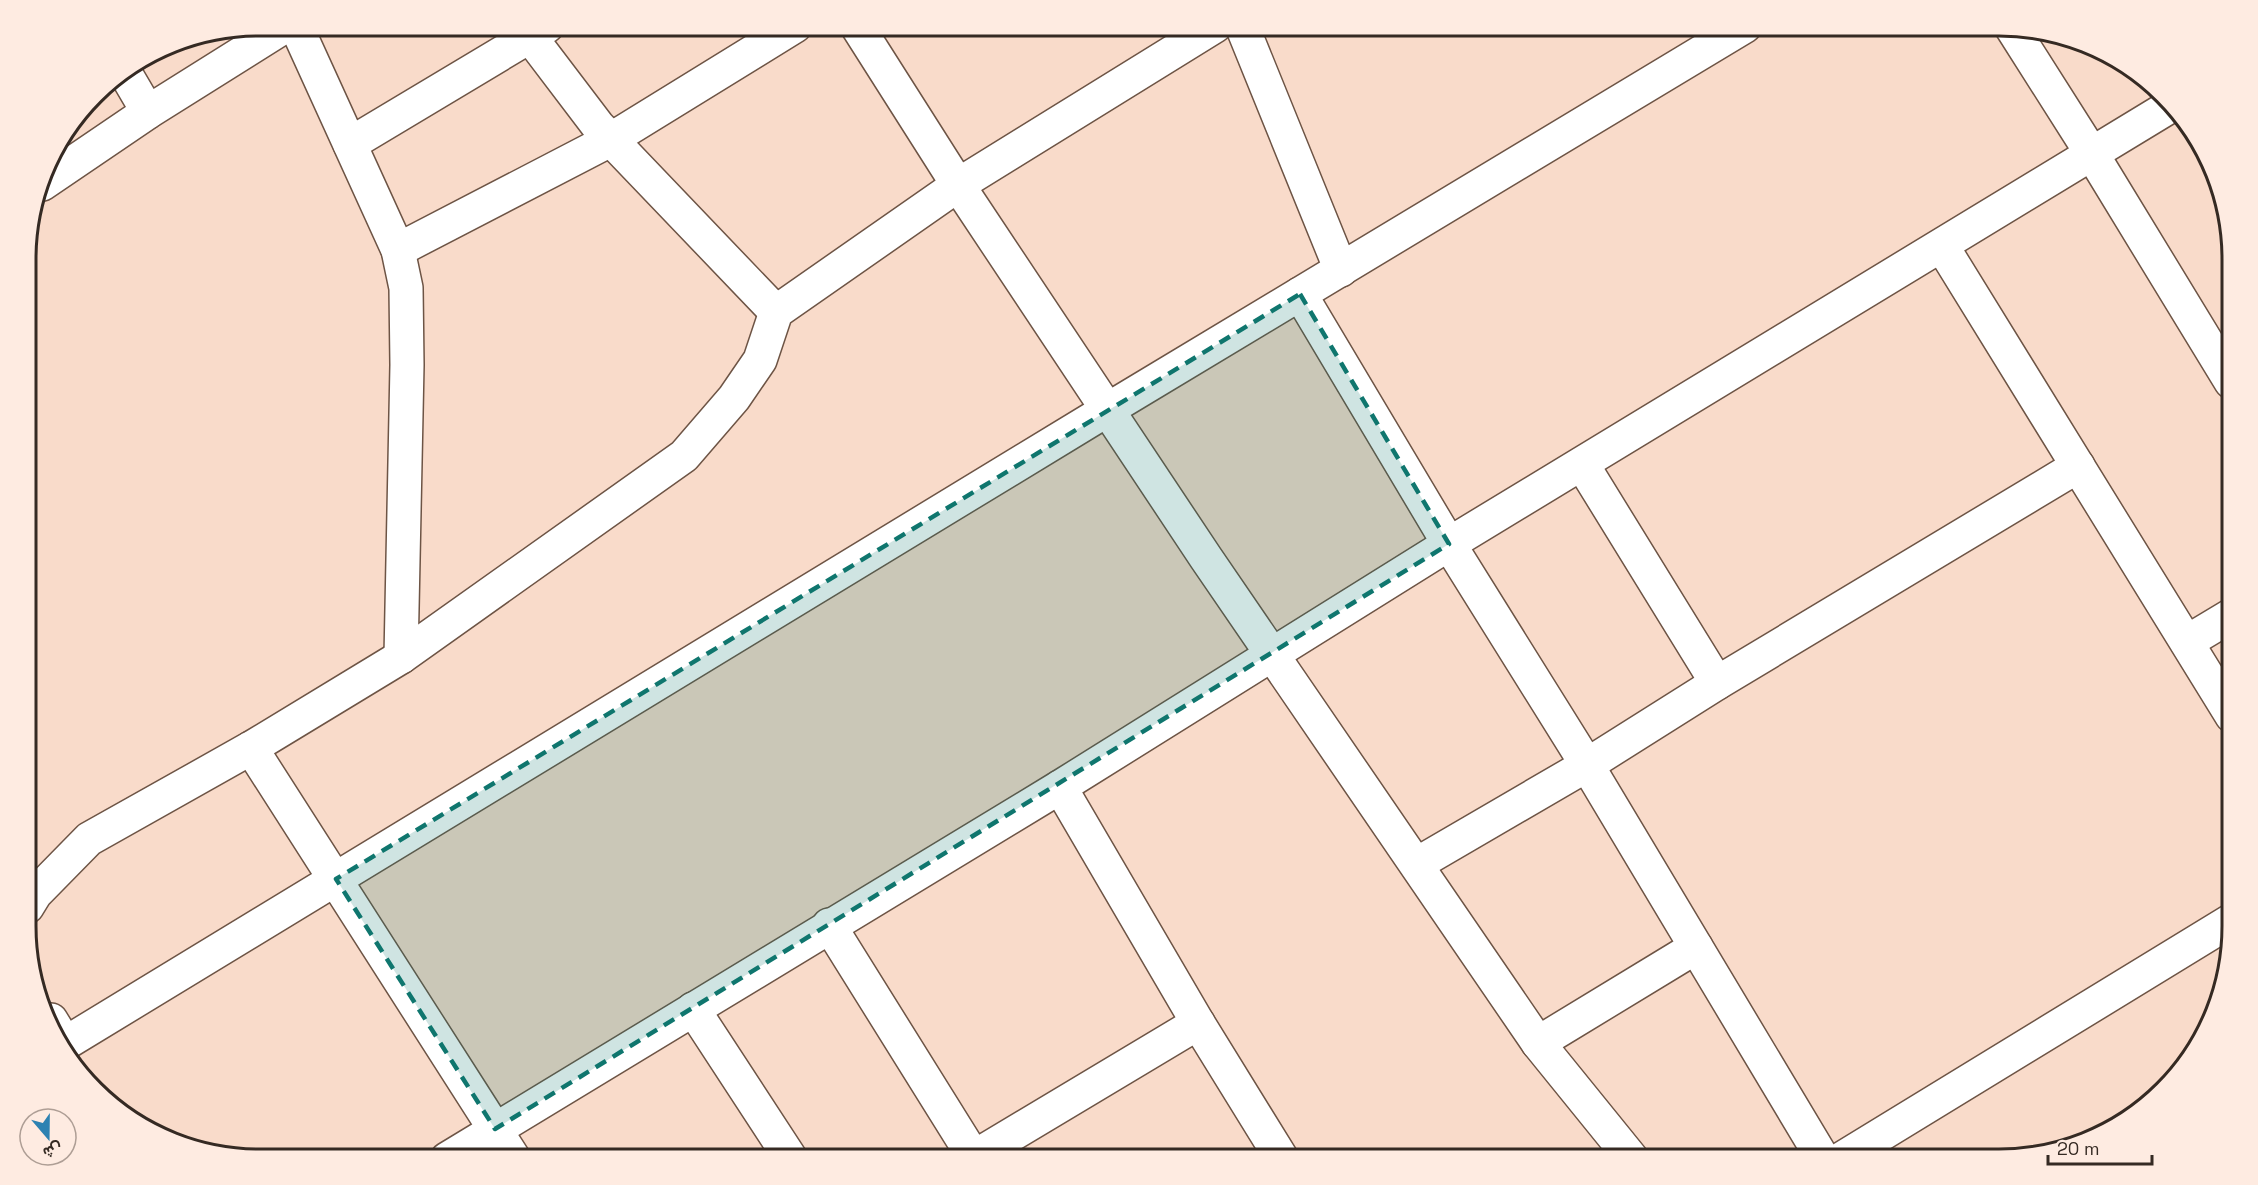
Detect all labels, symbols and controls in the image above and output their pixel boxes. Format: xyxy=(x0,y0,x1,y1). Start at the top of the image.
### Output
north arrow xyxy=(18,1107,78,1167)
scale bar xyxy=(2048,1128,2152,1166)
text: ش xyxy=(40,1137,66,1164)
text: 20 m xyxy=(2057,1137,2100,1160)

